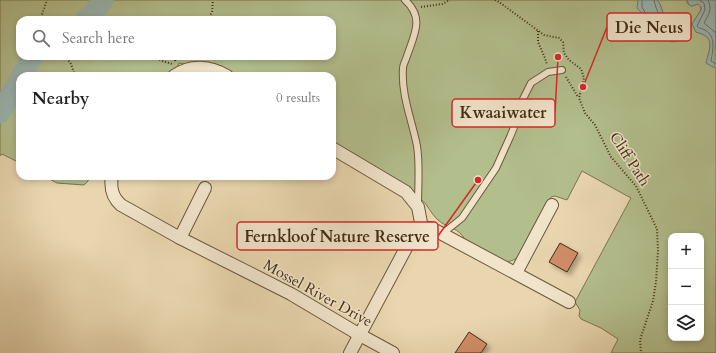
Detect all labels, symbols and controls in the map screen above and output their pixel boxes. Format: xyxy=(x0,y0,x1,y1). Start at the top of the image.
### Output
callout: Die Neus xyxy=(607,13,691,41)
search box xyxy=(16,16,336,60)
text: Die Neus xyxy=(615,17,683,39)
icon: search xyxy=(30,27,52,49)
text: Search here xyxy=(62,28,135,48)
text: Nearby xyxy=(32,87,89,110)
text: 0 results xyxy=(276,89,320,107)
callout: Kwaaiwater xyxy=(452,99,555,127)
text: Kwaaiwater xyxy=(459,102,547,124)
street label: Cliff Path xyxy=(605,128,655,191)
callout: Fernkloof Nature Reserve xyxy=(237,222,438,250)
text: Fernkloof Nature Reserve xyxy=(244,226,430,248)
map controls xyxy=(668,233,704,341)
button: + xyxy=(668,233,704,269)
street label: Mossel River Drive xyxy=(260,255,376,331)
button: − xyxy=(668,269,704,305)
button: layers xyxy=(668,305,704,341)

